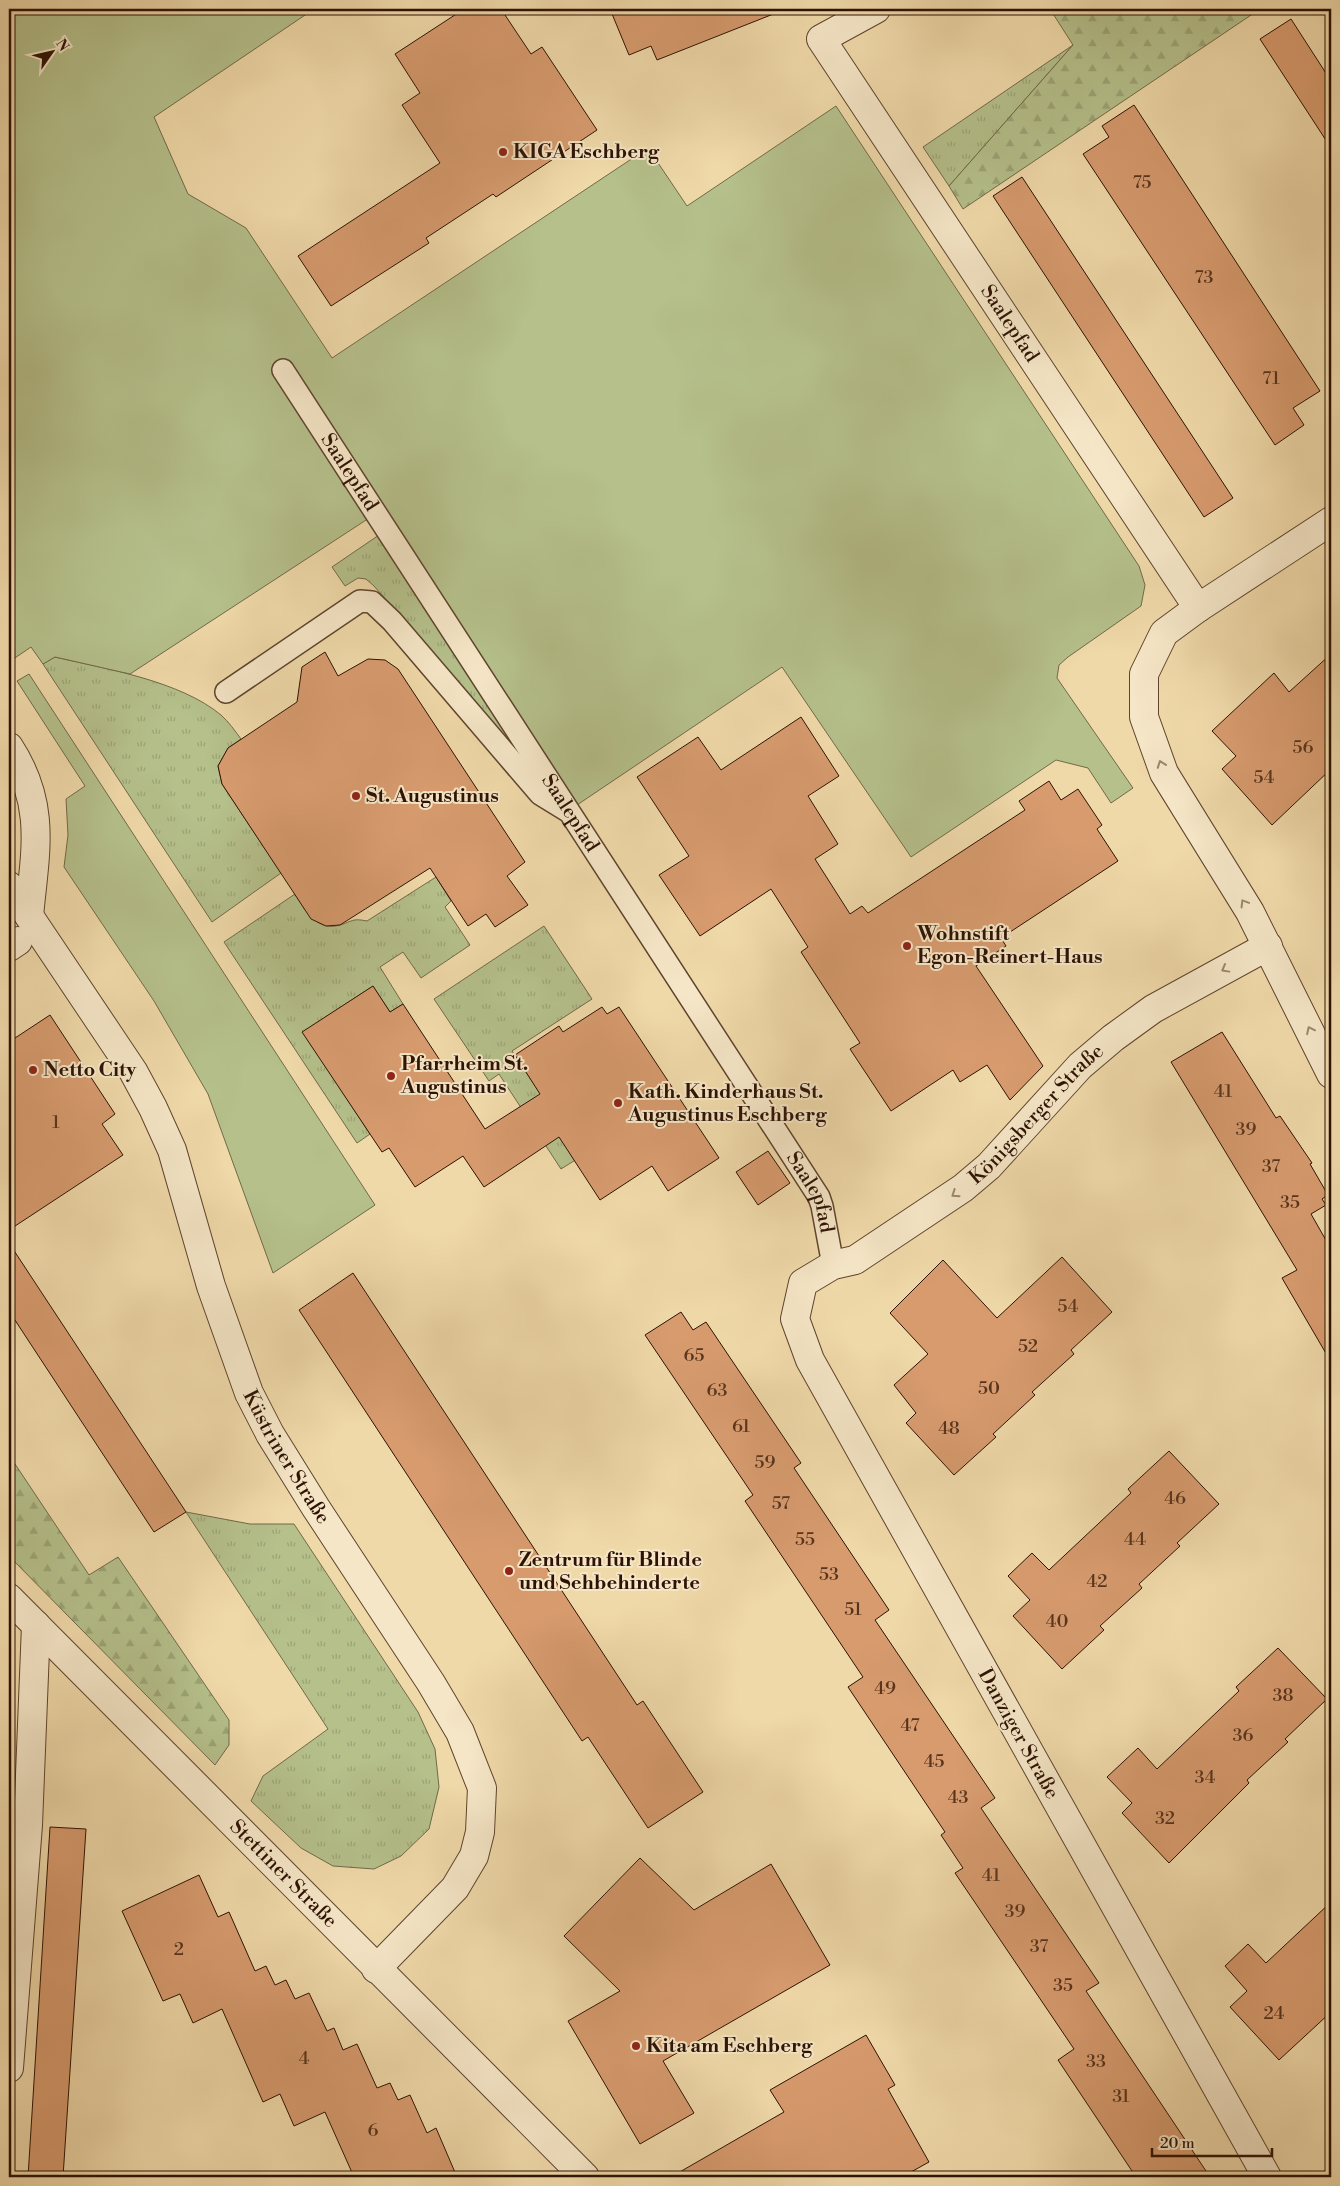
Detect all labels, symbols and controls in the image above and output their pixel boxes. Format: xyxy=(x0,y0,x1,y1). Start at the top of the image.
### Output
north arrow xyxy=(28,28,78,78)
text: N xyxy=(51,36,73,55)
place label: KIGA Eschberg xyxy=(513,140,660,165)
marker: KIGA Eschberg xyxy=(497,146,509,158)
house number: 75 xyxy=(1133,171,1151,194)
house number: 73 xyxy=(1195,266,1213,289)
street label: Saalepfad xyxy=(975,280,1045,368)
house number: 71 xyxy=(1262,367,1280,390)
street label: Saalepfad xyxy=(315,429,384,517)
house number: 56 xyxy=(1293,736,1314,759)
one-way arrow xyxy=(1157,760,1167,769)
house number: 54 xyxy=(1254,766,1275,789)
street label: Saalepfad xyxy=(536,769,605,857)
place label: St. Augustinus xyxy=(366,784,499,809)
marker: St. Augustinus xyxy=(350,790,362,802)
one-way arrow xyxy=(1241,900,1251,909)
place label: Wohnstift Egon-Reinert-Haus xyxy=(916,922,1103,970)
marker: Wohnstift Egon-Reinert-Haus xyxy=(901,940,913,952)
one-way arrow xyxy=(1222,963,1231,973)
one-way arrow xyxy=(1306,1026,1316,1035)
street label: Königsberger Straße xyxy=(964,1039,1109,1190)
place label: Pfarrheim St. Augustinus xyxy=(400,1052,528,1100)
place label: Netto City xyxy=(43,1058,137,1083)
marker: Netto City xyxy=(27,1064,39,1076)
marker: Pfarrheim St. Augustinus xyxy=(385,1070,397,1082)
place label: Kath. Kinderhaus St. Augustinus Eschberg xyxy=(627,1080,827,1128)
house number: 41 xyxy=(1214,1080,1232,1103)
marker: Kath. Kinderhaus St. Augustinus Eschberg xyxy=(612,1097,624,1109)
house number: 1 xyxy=(52,1111,60,1134)
house number: 39 xyxy=(1236,1118,1257,1141)
street label: Saalepfad xyxy=(781,1147,839,1235)
house number: 37 xyxy=(1262,1155,1280,1178)
one-way arrow xyxy=(951,1188,960,1197)
house number: 35 xyxy=(1280,1191,1300,1214)
house number: 54 xyxy=(1058,1295,1079,1318)
house number: 52 xyxy=(1018,1335,1038,1358)
house number: 65 xyxy=(684,1344,704,1367)
house number: 50 xyxy=(978,1377,1000,1400)
house number: 63 xyxy=(707,1379,727,1402)
street label: Küstriner Straße xyxy=(237,1386,336,1529)
house number: 61 xyxy=(732,1415,750,1438)
house number: 48 xyxy=(938,1417,960,1440)
house number: 59 xyxy=(755,1451,776,1474)
house number: 46 xyxy=(1164,1487,1186,1510)
house number: 57 xyxy=(772,1492,790,1515)
house number: 55 xyxy=(795,1528,815,1551)
house number: 44 xyxy=(1124,1528,1146,1551)
place label: Zentrum für Blinde und Sehbehinderte xyxy=(519,1548,702,1596)
house number: 53 xyxy=(819,1563,839,1586)
marker: Zentrum für Blinde und Sehbehinderte xyxy=(503,1565,515,1577)
house number: 42 xyxy=(1087,1570,1107,1593)
house number: 51 xyxy=(844,1598,862,1621)
house number: 40 xyxy=(1046,1610,1068,1633)
street label: Danziger Straße xyxy=(972,1664,1064,1804)
house number: 49 xyxy=(874,1677,896,1700)
house number: 38 xyxy=(1273,1684,1293,1707)
house number: 47 xyxy=(900,1714,920,1737)
house number: 36 xyxy=(1233,1724,1254,1747)
house number: 45 xyxy=(924,1750,944,1773)
house number: 34 xyxy=(1195,1766,1216,1789)
house number: 43 xyxy=(948,1786,968,1809)
house number: 32 xyxy=(1155,1807,1175,1830)
street label: Stettiner Straße xyxy=(224,1814,343,1933)
house number: 41 xyxy=(982,1864,1000,1887)
house number: 39 xyxy=(1005,1900,1026,1923)
house number: 37 xyxy=(1030,1935,1048,1958)
house number: 2 xyxy=(174,1938,184,1961)
house number: 35 xyxy=(1053,1974,1073,1997)
house number: 24 xyxy=(1263,2002,1285,2025)
place label: Kita am Eschberg xyxy=(646,2034,813,2059)
marker: Kita am Eschberg xyxy=(630,2040,642,2052)
house number: 4 xyxy=(299,2047,310,2070)
house number: 33 xyxy=(1086,2050,1106,2073)
house number: 31 xyxy=(1112,2085,1130,2108)
house number: 6 xyxy=(368,2119,379,2142)
scale bar xyxy=(1152,2126,1272,2158)
text: 20 m xyxy=(1160,2134,1195,2153)

